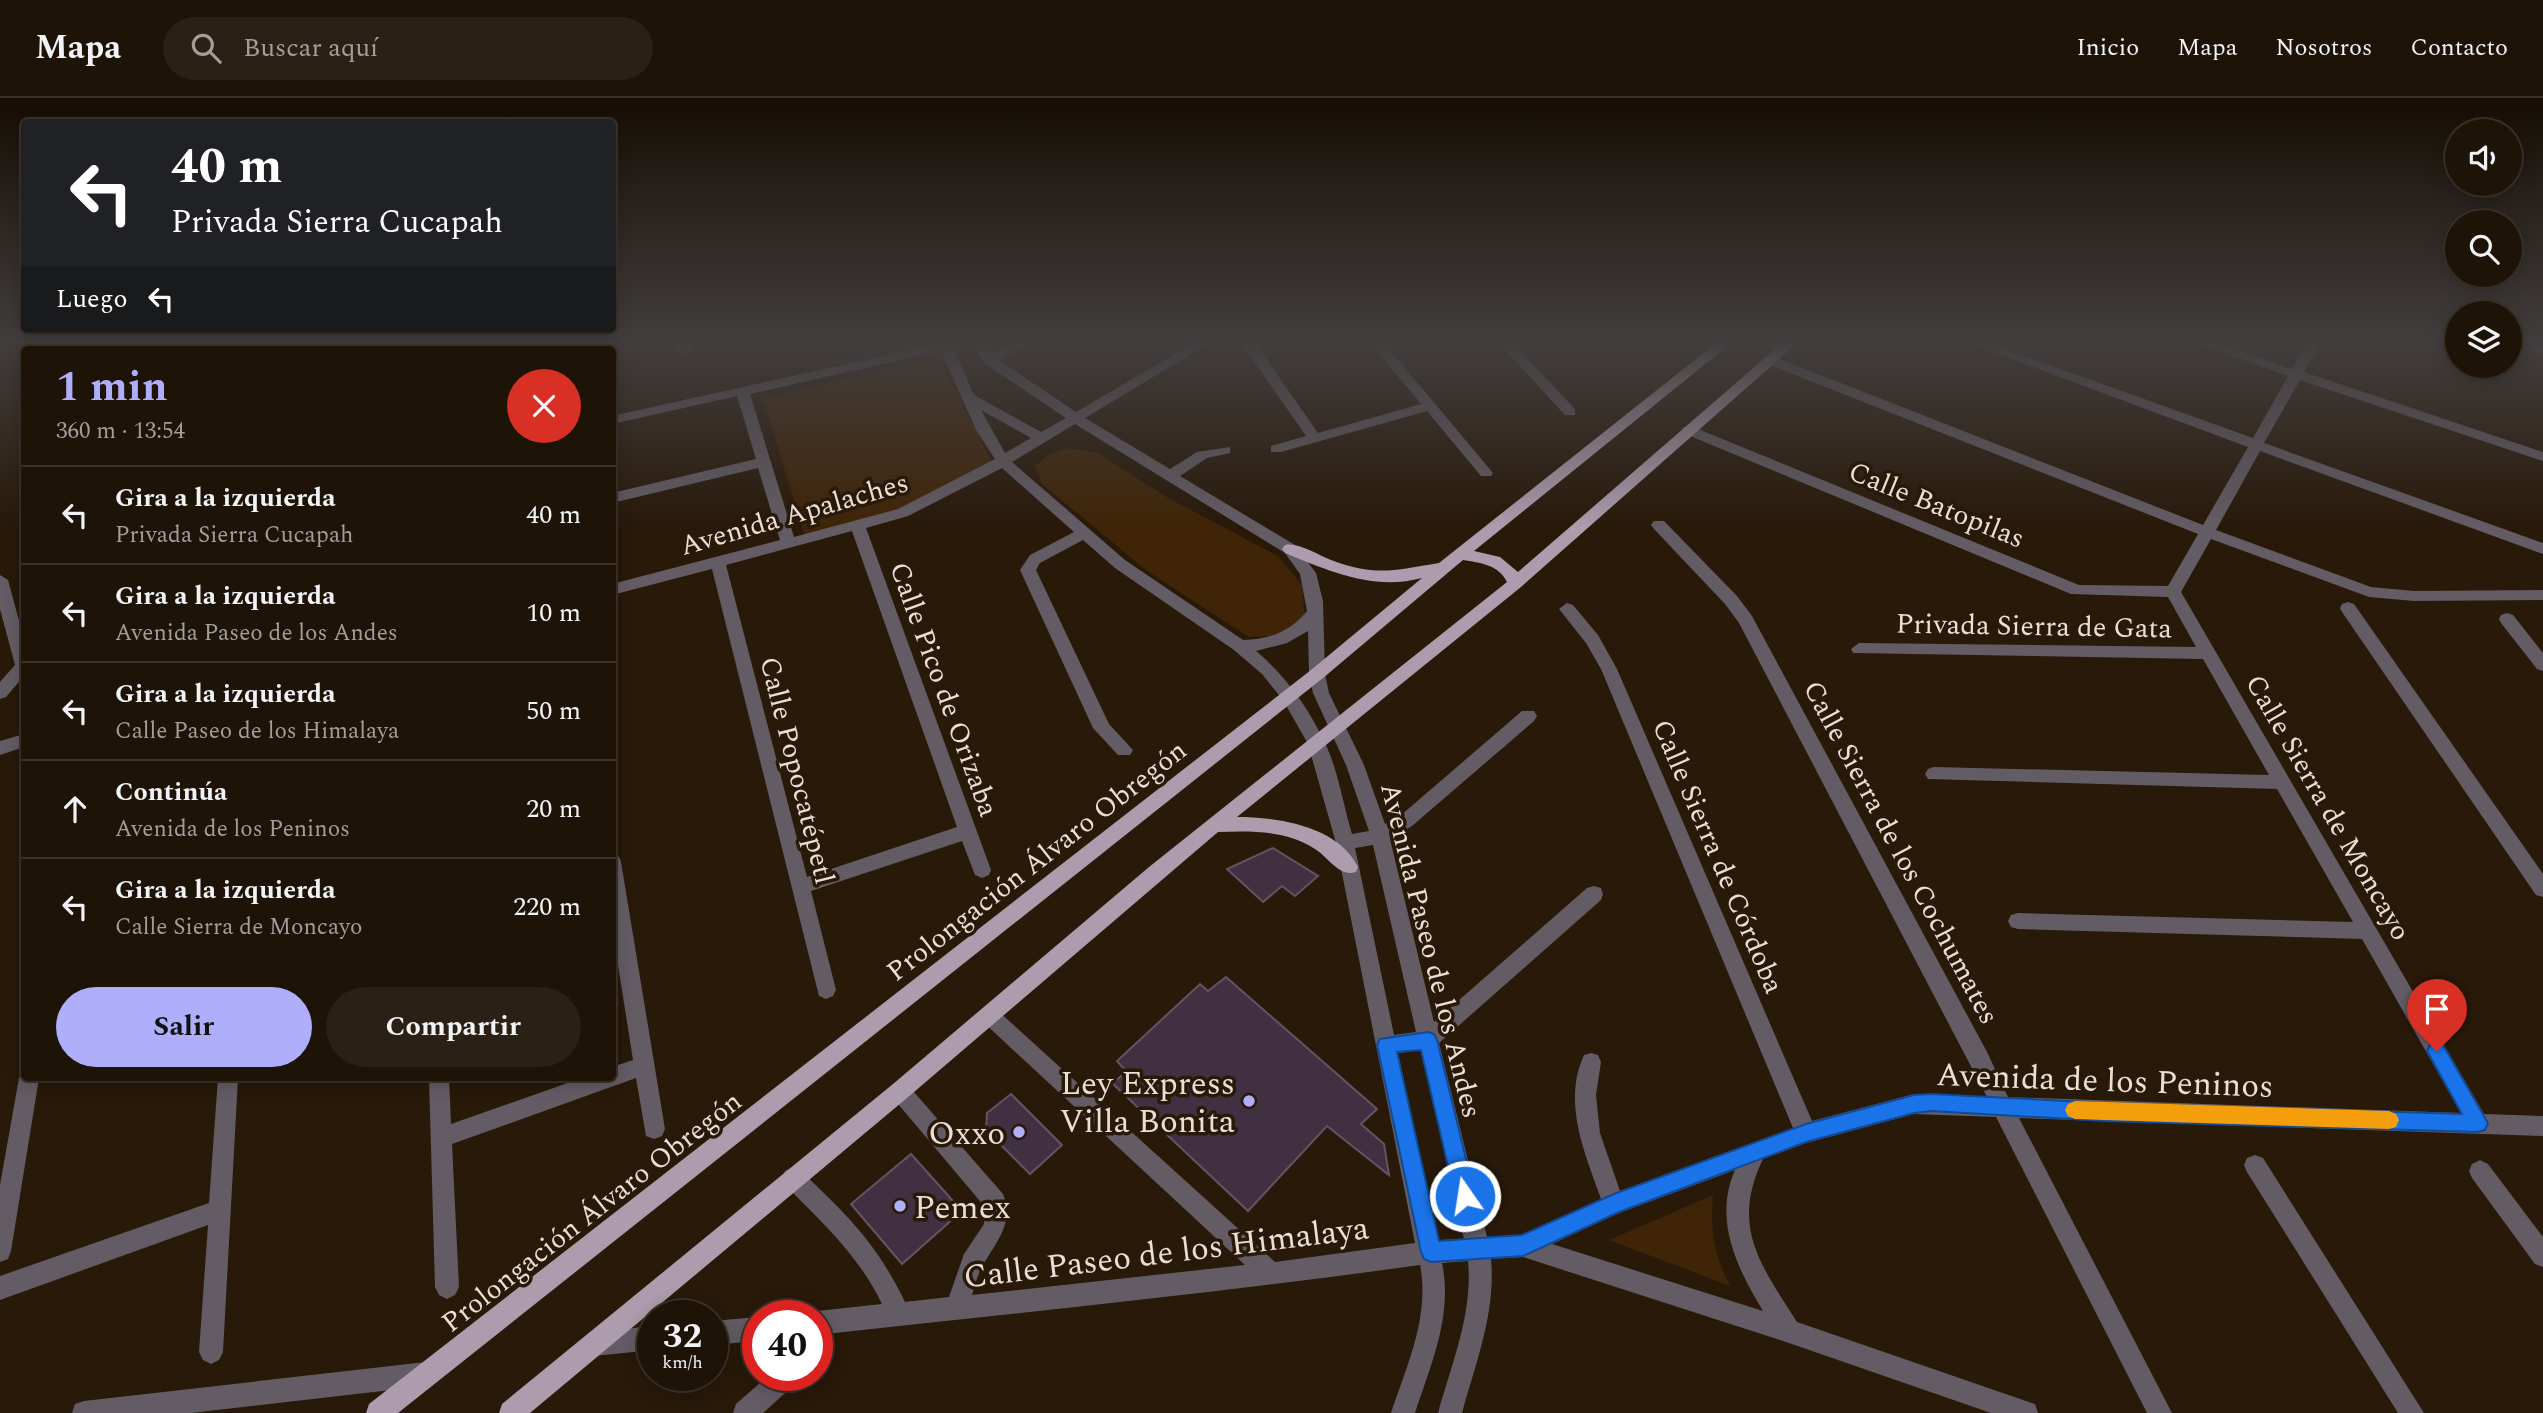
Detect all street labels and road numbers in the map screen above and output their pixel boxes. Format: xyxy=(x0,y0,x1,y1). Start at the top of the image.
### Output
street label: Calle Batopilas xyxy=(1842,450,2031,560)
street label: Avenida Apalaches xyxy=(675,461,914,568)
street label: Calle Pico de Orizaba xyxy=(878,556,1010,823)
street label: Privada Sierra de Gata xyxy=(1895,603,2173,650)
street label: Calle Popocatépetl xyxy=(748,652,846,889)
street label: Calle Sierra de Moncayo xyxy=(2234,667,2422,949)
street label: Calle Sierra de los Cochumates xyxy=(1792,673,2010,1032)
street label: Calle Sierra de Córdoba xyxy=(1640,713,1795,1001)
street label: Prolongación Álvaro Obregón xyxy=(877,730,1196,992)
street label: Avenida Paseo de los Andes xyxy=(1368,778,1493,1123)
street label: Avenida de los Peninos xyxy=(1936,1050,2274,1112)
street label: Prolongación Álvaro Obregón xyxy=(432,1081,751,1343)
street label: Calle Paseo de los Himalaya xyxy=(961,1203,1372,1303)

